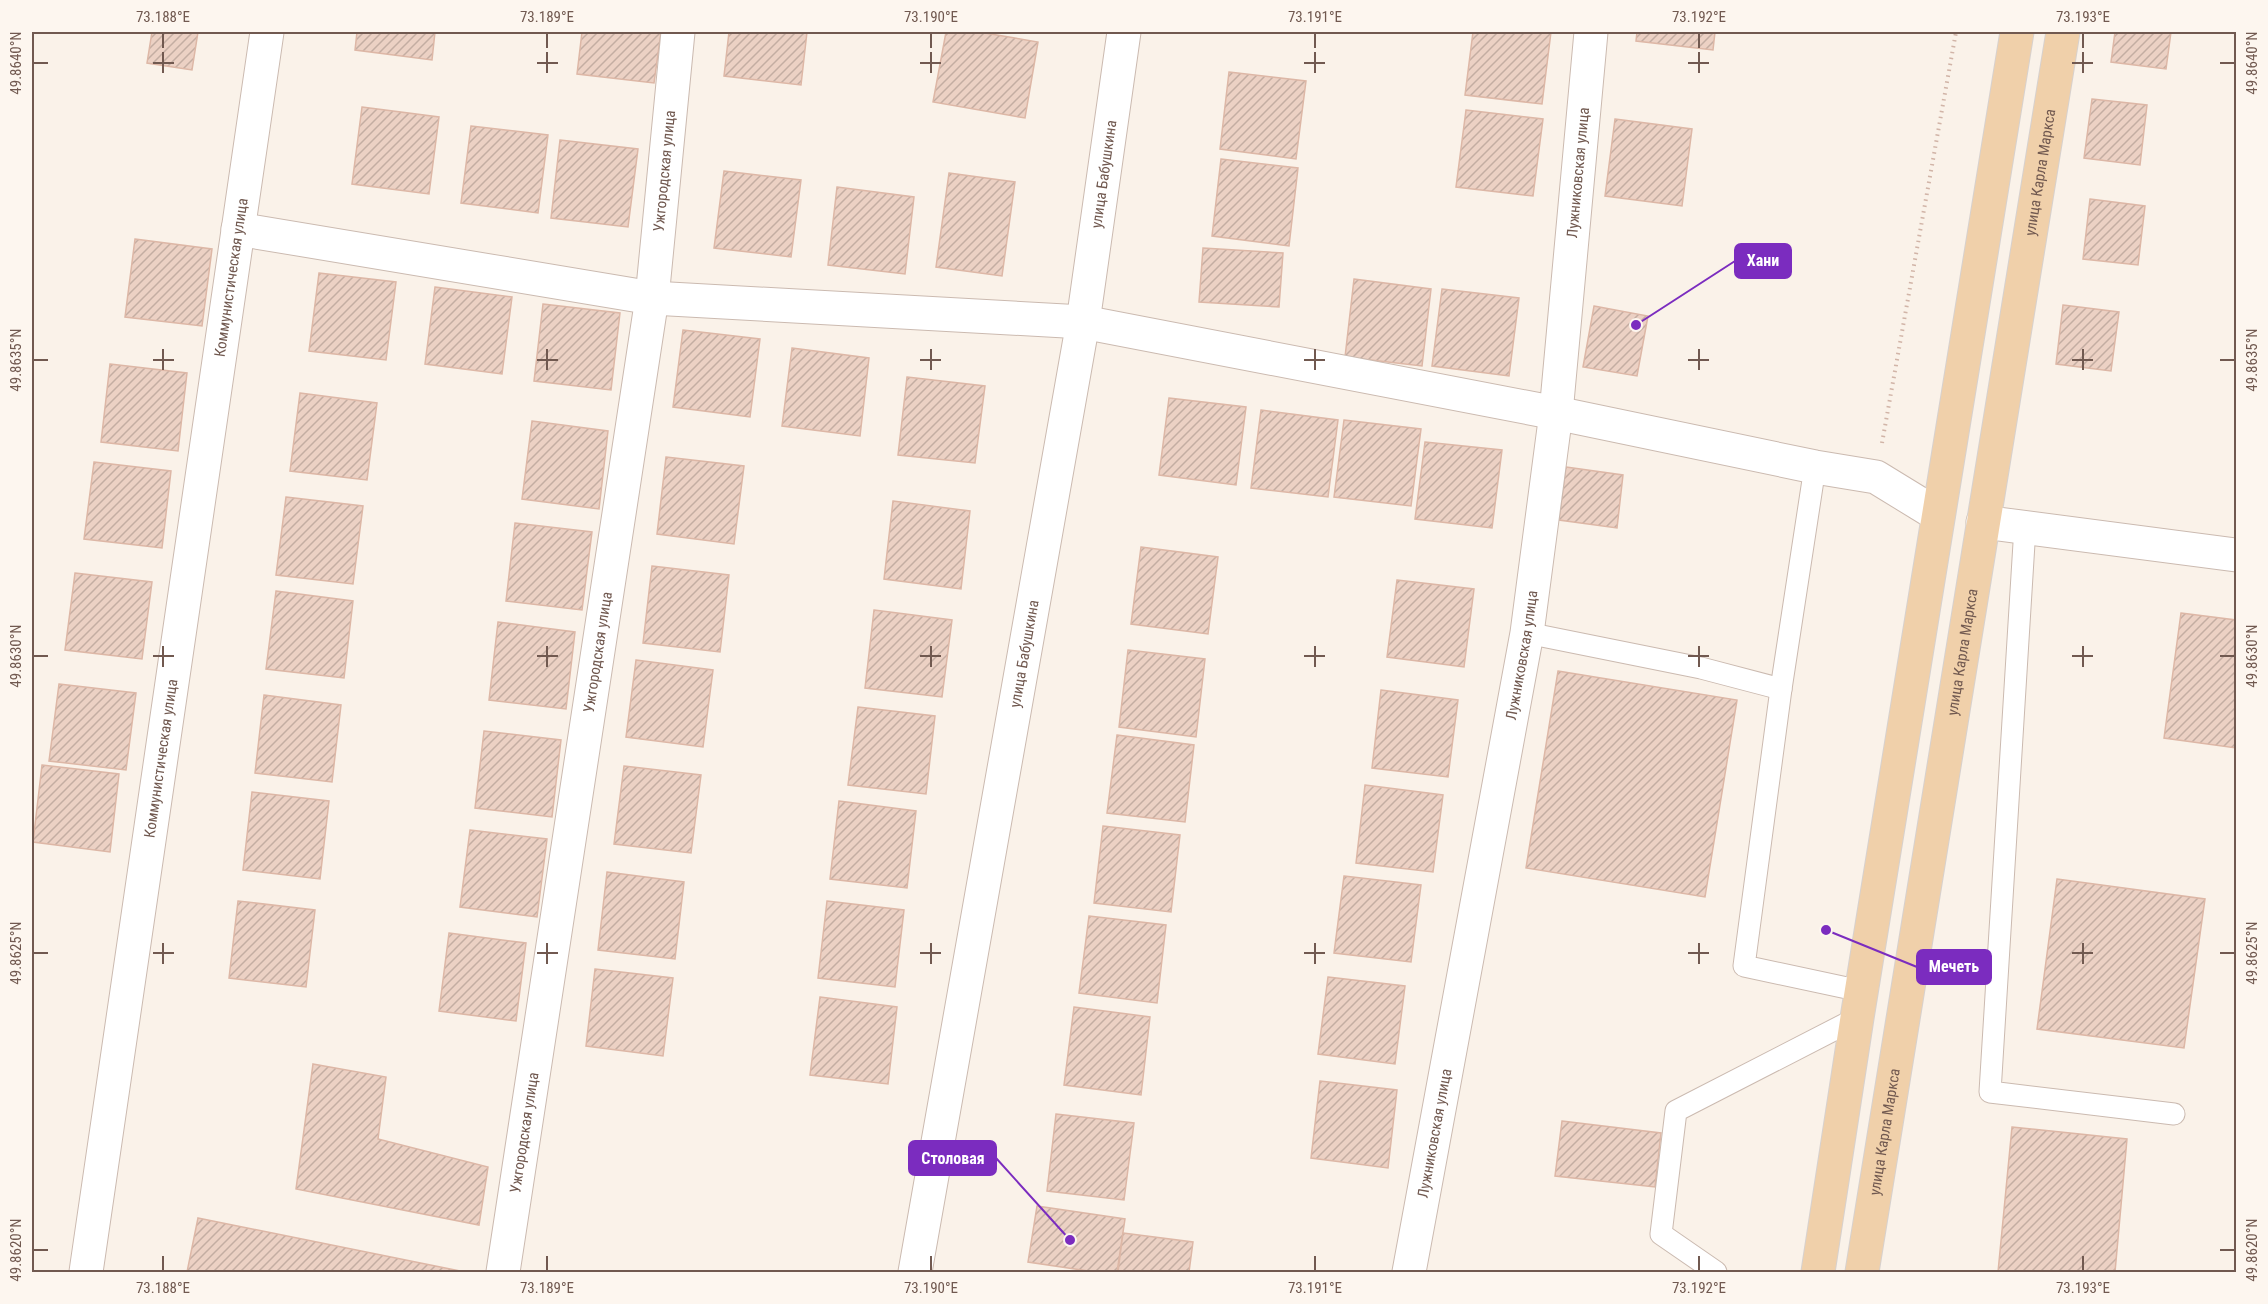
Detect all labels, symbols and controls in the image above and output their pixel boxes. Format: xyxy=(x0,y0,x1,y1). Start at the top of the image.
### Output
text: 73.188°E xyxy=(136,8,190,26)
text: 73.189°E xyxy=(520,8,574,26)
text: 73.190°E xyxy=(904,8,958,26)
text: 73.191°E xyxy=(1288,8,1342,26)
text: 73.192°E xyxy=(1672,8,1726,26)
text: 73.193°E xyxy=(2056,8,2110,26)
text: 49.8640°N xyxy=(7,31,25,95)
text: 49.8640°N xyxy=(2243,31,2261,95)
street label: Лужниковская улица xyxy=(1563,107,1593,239)
street label: улица Карла Маркса xyxy=(2021,108,2059,237)
street label: Ужгородская улица xyxy=(650,109,679,233)
street label: улица Бабушкина xyxy=(1087,119,1120,229)
street label: Коммунистическая улица xyxy=(211,197,252,358)
callout: Хани xyxy=(1735,244,1791,278)
text: Хани xyxy=(1747,251,1779,270)
text: 49.8635°N xyxy=(7,328,25,392)
text: 49.8635°N xyxy=(2243,328,2261,392)
street label: улица Карла Маркса xyxy=(1943,587,1982,717)
street label: Лужниковская улица xyxy=(1502,589,1542,722)
street label: Ужгородская улица xyxy=(580,591,616,714)
street label: улица Бабушкина xyxy=(1006,598,1043,709)
text: 49.8630°N xyxy=(7,624,25,688)
text: 49.8630°N xyxy=(2243,624,2261,688)
street label: Коммунистическая улица xyxy=(140,678,181,839)
text: 49.8625°N xyxy=(7,921,25,985)
text: 49.8625°N xyxy=(2243,921,2261,985)
callout: Мечеть xyxy=(1917,950,1991,984)
text: Мечеть xyxy=(1929,957,1979,976)
street label: Лужниковская улица xyxy=(1414,1067,1455,1200)
street label: улица Карла Маркса xyxy=(1866,1067,1904,1197)
street label: Ужгородская улица xyxy=(506,1071,542,1194)
callout: Столовая xyxy=(909,1141,996,1175)
text: Столовая xyxy=(921,1149,985,1168)
text: 49.8620°N xyxy=(7,1218,25,1282)
text: 49.8620°N xyxy=(2243,1218,2261,1282)
text: 73.188°E xyxy=(136,1279,190,1297)
text: 73.189°E xyxy=(520,1279,574,1297)
text: 73.190°E xyxy=(904,1279,958,1297)
text: 73.191°E xyxy=(1288,1279,1342,1297)
text: 73.192°E xyxy=(1672,1279,1726,1297)
text: 73.193°E xyxy=(2056,1279,2110,1297)

